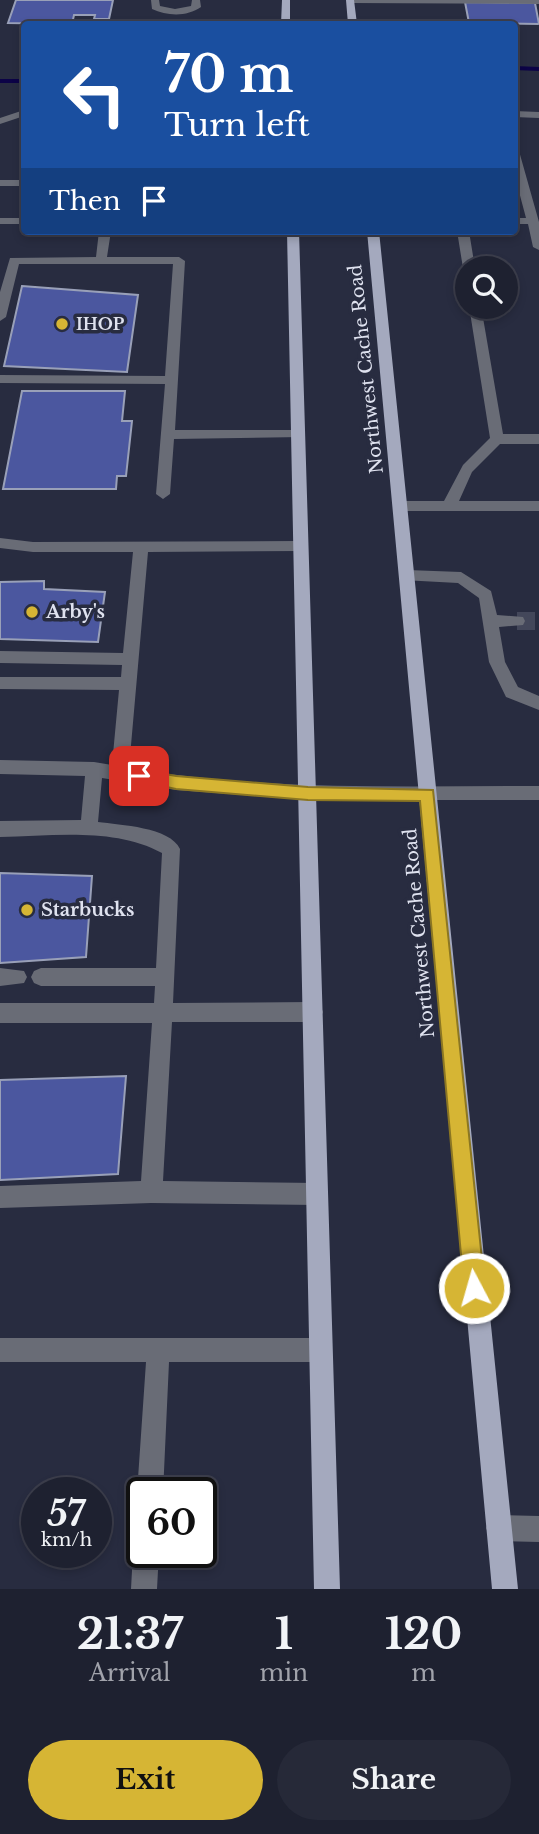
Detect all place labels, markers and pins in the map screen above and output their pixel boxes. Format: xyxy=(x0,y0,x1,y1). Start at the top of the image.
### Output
place label: IHOP xyxy=(76,314,125,334)
marker: IHOP xyxy=(54,316,70,332)
place label: Arby's xyxy=(45,601,105,623)
marker: Arby's xyxy=(24,604,40,620)
pin xyxy=(109,746,169,806)
place label: Starbucks xyxy=(41,899,134,921)
marker: Starbucks xyxy=(19,902,35,918)

